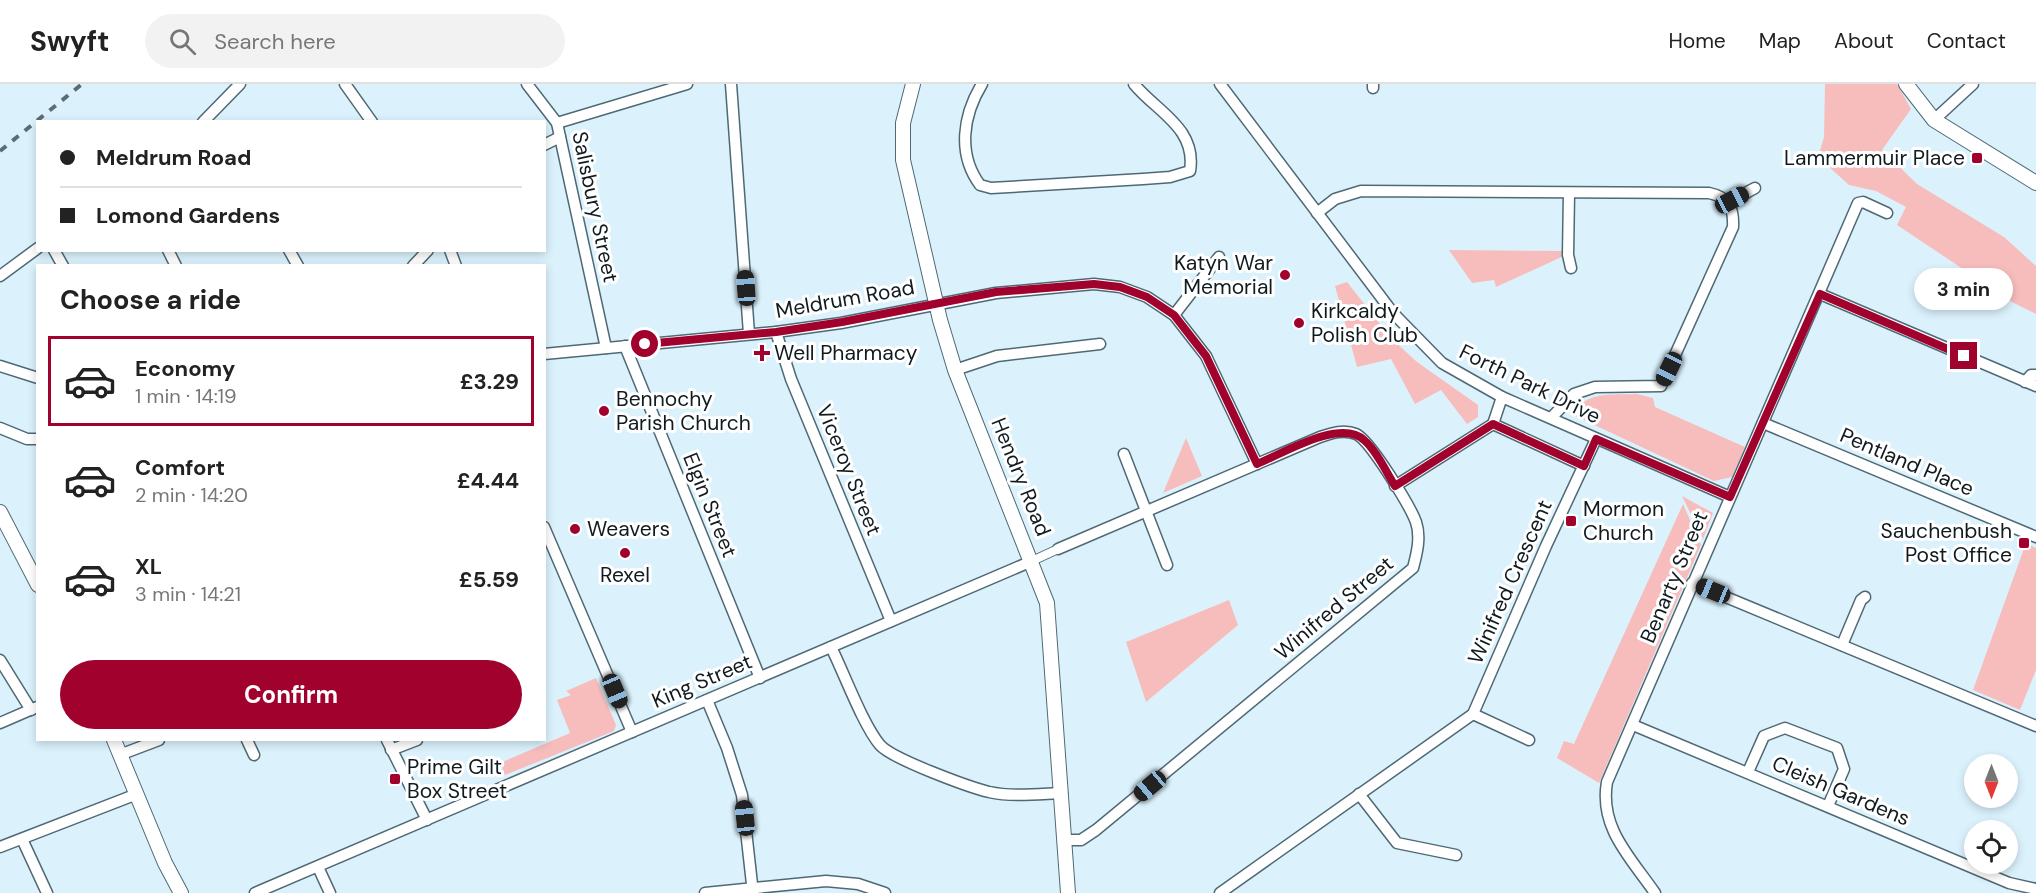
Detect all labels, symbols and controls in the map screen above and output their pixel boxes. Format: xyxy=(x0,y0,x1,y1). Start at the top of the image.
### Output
search box xyxy=(145,14,565,68)
text: Swyft xyxy=(30,23,109,60)
icon: search xyxy=(166,25,199,58)
text: Search here xyxy=(214,27,336,56)
text: Home xyxy=(1668,27,1726,55)
text: Map xyxy=(1759,27,1801,55)
text: About xyxy=(1834,27,1894,55)
text: Contact xyxy=(1927,27,2006,55)
street label: Salisbury Street xyxy=(565,129,625,285)
text: Meldrum Road xyxy=(96,143,251,172)
place label: Lammermuir Place xyxy=(1784,144,1965,172)
marker: Lammermuir Place xyxy=(1970,151,1984,165)
car xyxy=(1712,184,1752,216)
text: Lomond Gardens xyxy=(96,201,280,230)
place label: Katyn War Memorial xyxy=(1174,249,1273,301)
marker: Katyn War Memorial xyxy=(1278,268,1292,282)
car xyxy=(736,269,756,307)
callout: 3 min xyxy=(1914,269,2014,311)
street label: Meldrum Road xyxy=(773,273,917,325)
text: 3 min xyxy=(1937,276,1990,302)
text: Choose a ride xyxy=(60,282,241,317)
place label: Kirkcaldy Polish Club xyxy=(1311,297,1418,349)
marker: Kirkcaldy Polish Club xyxy=(1292,316,1306,330)
route start xyxy=(631,330,658,357)
street label: Forth Park Drive xyxy=(1455,338,1605,430)
place label: Well Pharmacy xyxy=(774,339,918,367)
route end xyxy=(1950,342,1977,369)
marker: Well Pharmacy xyxy=(755,346,769,360)
car xyxy=(1653,349,1685,389)
icon: car xyxy=(63,354,117,408)
text: Economy xyxy=(135,354,235,383)
text: £3.29 xyxy=(460,367,519,396)
text: 1 min · 14:19 xyxy=(135,383,236,409)
place label: Bennochy Parish Church xyxy=(616,385,751,437)
street label: Viceroy Street xyxy=(810,400,888,540)
marker: Bennochy Parish Church xyxy=(597,404,611,418)
street label: Hendry Road xyxy=(985,414,1057,540)
street label: Pentland Place xyxy=(1836,421,1978,503)
street label: Elgin Street xyxy=(676,449,744,561)
icon: car xyxy=(63,453,117,507)
text: Comfort xyxy=(135,453,225,482)
text: £4.44 xyxy=(457,466,519,495)
text: 2 min · 14:20 xyxy=(135,482,248,508)
place label: Mormon Church xyxy=(1583,495,1664,547)
street label: Winifred Crescent xyxy=(1461,496,1559,668)
street label: Benarty Street xyxy=(1634,507,1714,647)
marker: Mormon Church xyxy=(1564,514,1578,528)
place label: Weavers xyxy=(587,515,670,543)
place label: Sauchenbush Post Office xyxy=(1880,517,2012,569)
marker: Weavers xyxy=(568,522,582,536)
marker: Sauchenbush Post Office xyxy=(2017,536,2031,550)
marker: Rexel xyxy=(618,546,632,560)
street label: Winifred Street xyxy=(1269,550,1399,666)
icon: car xyxy=(63,552,117,606)
text: XL xyxy=(135,552,162,581)
place label: Rexel xyxy=(600,561,650,589)
text: £5.59 xyxy=(459,565,519,594)
car xyxy=(1693,576,1733,606)
text: 3 min · 14:21 xyxy=(135,581,241,607)
street label: King Street xyxy=(648,647,756,715)
button: Confirm xyxy=(60,660,522,729)
car xyxy=(600,671,630,711)
street label: Cleish Gardens xyxy=(1768,749,1914,833)
place label: Prime Gilt Box Street xyxy=(407,753,507,805)
north arrow xyxy=(1964,754,2018,808)
map controls xyxy=(1964,754,2018,874)
car xyxy=(1130,768,1170,804)
marker: Prime Gilt Box Street xyxy=(388,772,402,786)
car xyxy=(734,799,756,837)
button: locate xyxy=(1964,820,2018,874)

